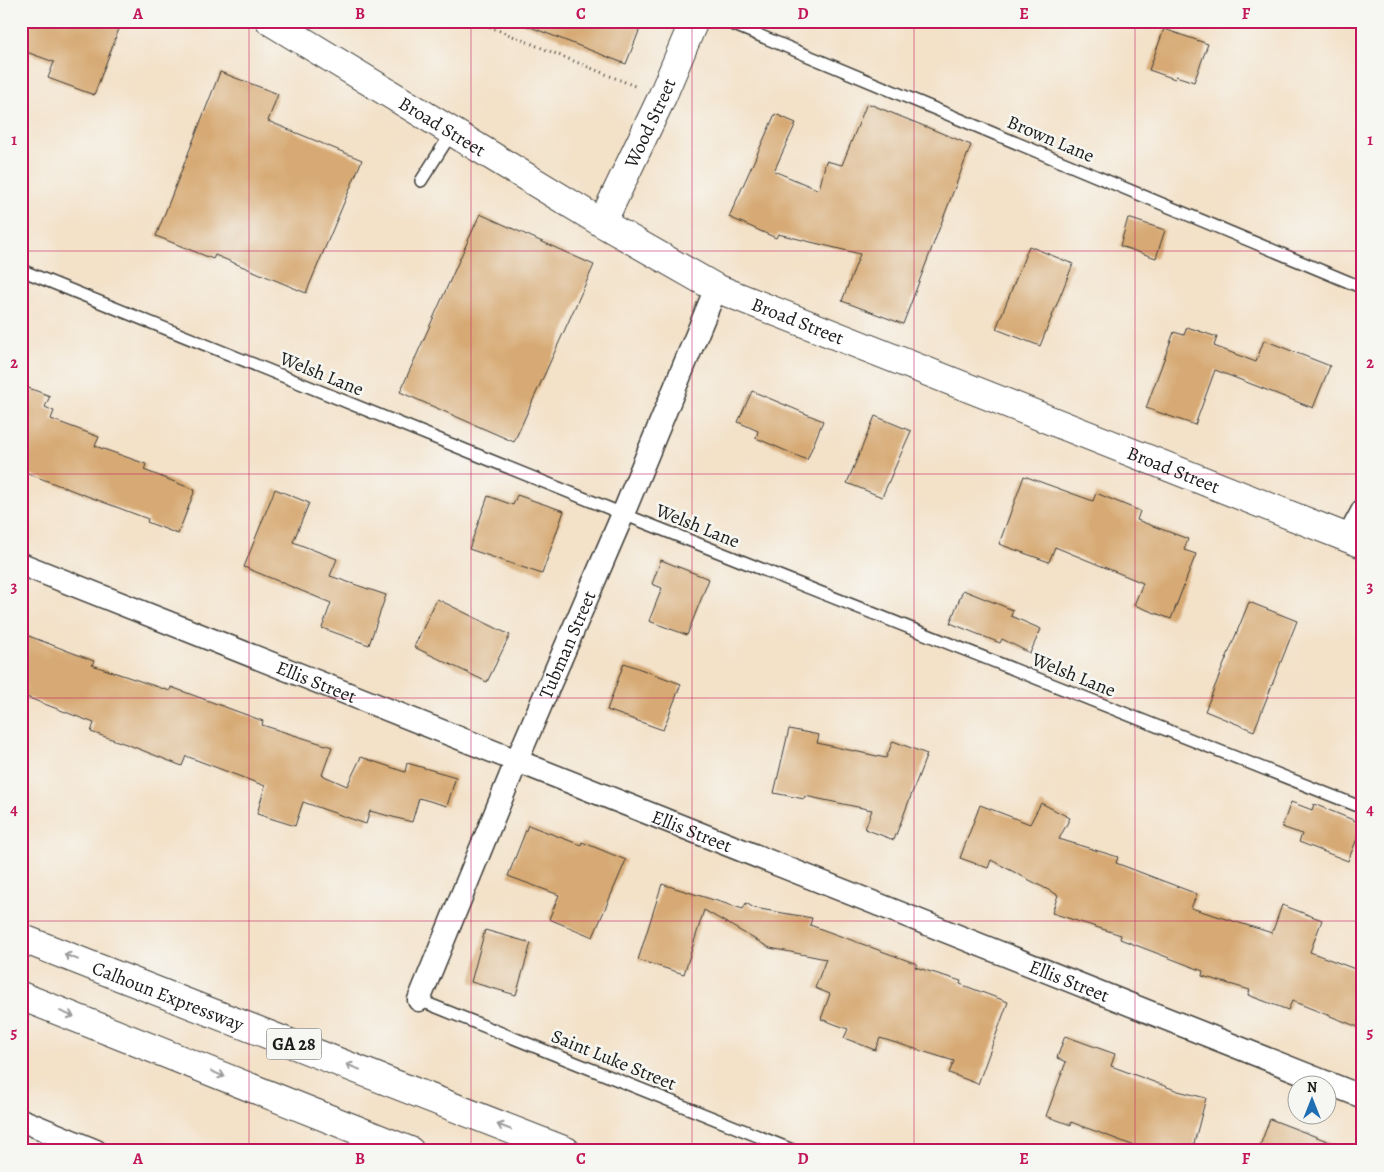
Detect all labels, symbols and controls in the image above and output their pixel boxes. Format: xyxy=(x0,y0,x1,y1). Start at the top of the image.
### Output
text: A xyxy=(132,3,144,25)
text: B xyxy=(355,3,365,25)
text: C xyxy=(576,3,586,25)
text: D xyxy=(797,3,809,25)
text: E xyxy=(1019,3,1029,25)
text: F xyxy=(1242,3,1251,25)
street label: Wood Street xyxy=(618,74,682,173)
street label: Broad Street xyxy=(394,90,490,163)
street label: Brown Lane xyxy=(1003,109,1098,169)
text: 1 xyxy=(11,129,17,151)
text: 1 xyxy=(1367,129,1373,151)
street label: Broad Street xyxy=(748,291,848,351)
street label: Welsh Lane xyxy=(275,345,367,403)
text: 2 xyxy=(10,352,18,374)
text: 2 xyxy=(1366,352,1374,374)
street label: Broad Street xyxy=(1123,440,1223,500)
street label: Welsh Lane xyxy=(651,497,743,555)
text: 3 xyxy=(11,576,18,598)
text: 3 xyxy=(1367,576,1374,598)
street label: Tubman Street xyxy=(533,587,602,703)
street label: Welsh Lane xyxy=(1027,646,1119,704)
street label: Ellis Street xyxy=(272,655,360,710)
text: 4 xyxy=(10,799,18,821)
text: 4 xyxy=(1366,799,1374,821)
street label: Ellis Street xyxy=(648,804,735,859)
one-way arrow xyxy=(64,952,79,961)
street label: Ellis Street xyxy=(1025,954,1113,1009)
street label: Calhoun Expressway xyxy=(88,955,248,1038)
one-way arrow xyxy=(58,1010,74,1019)
text: 5 xyxy=(11,1022,18,1044)
text: 5 xyxy=(1367,1022,1374,1044)
street label: Saint Luke Street xyxy=(547,1023,680,1097)
road number: GA 28 xyxy=(266,1028,322,1060)
one-way arrow xyxy=(346,1062,361,1072)
one-way arrow xyxy=(209,1070,225,1079)
north arrow xyxy=(1286,1074,1336,1124)
text: N xyxy=(1307,1078,1317,1097)
one-way arrow xyxy=(497,1121,512,1131)
text: A xyxy=(132,1148,144,1170)
text: B xyxy=(355,1148,365,1170)
text: C xyxy=(576,1148,586,1170)
text: D xyxy=(797,1148,809,1170)
text: E xyxy=(1019,1148,1029,1170)
text: F xyxy=(1242,1148,1251,1170)

